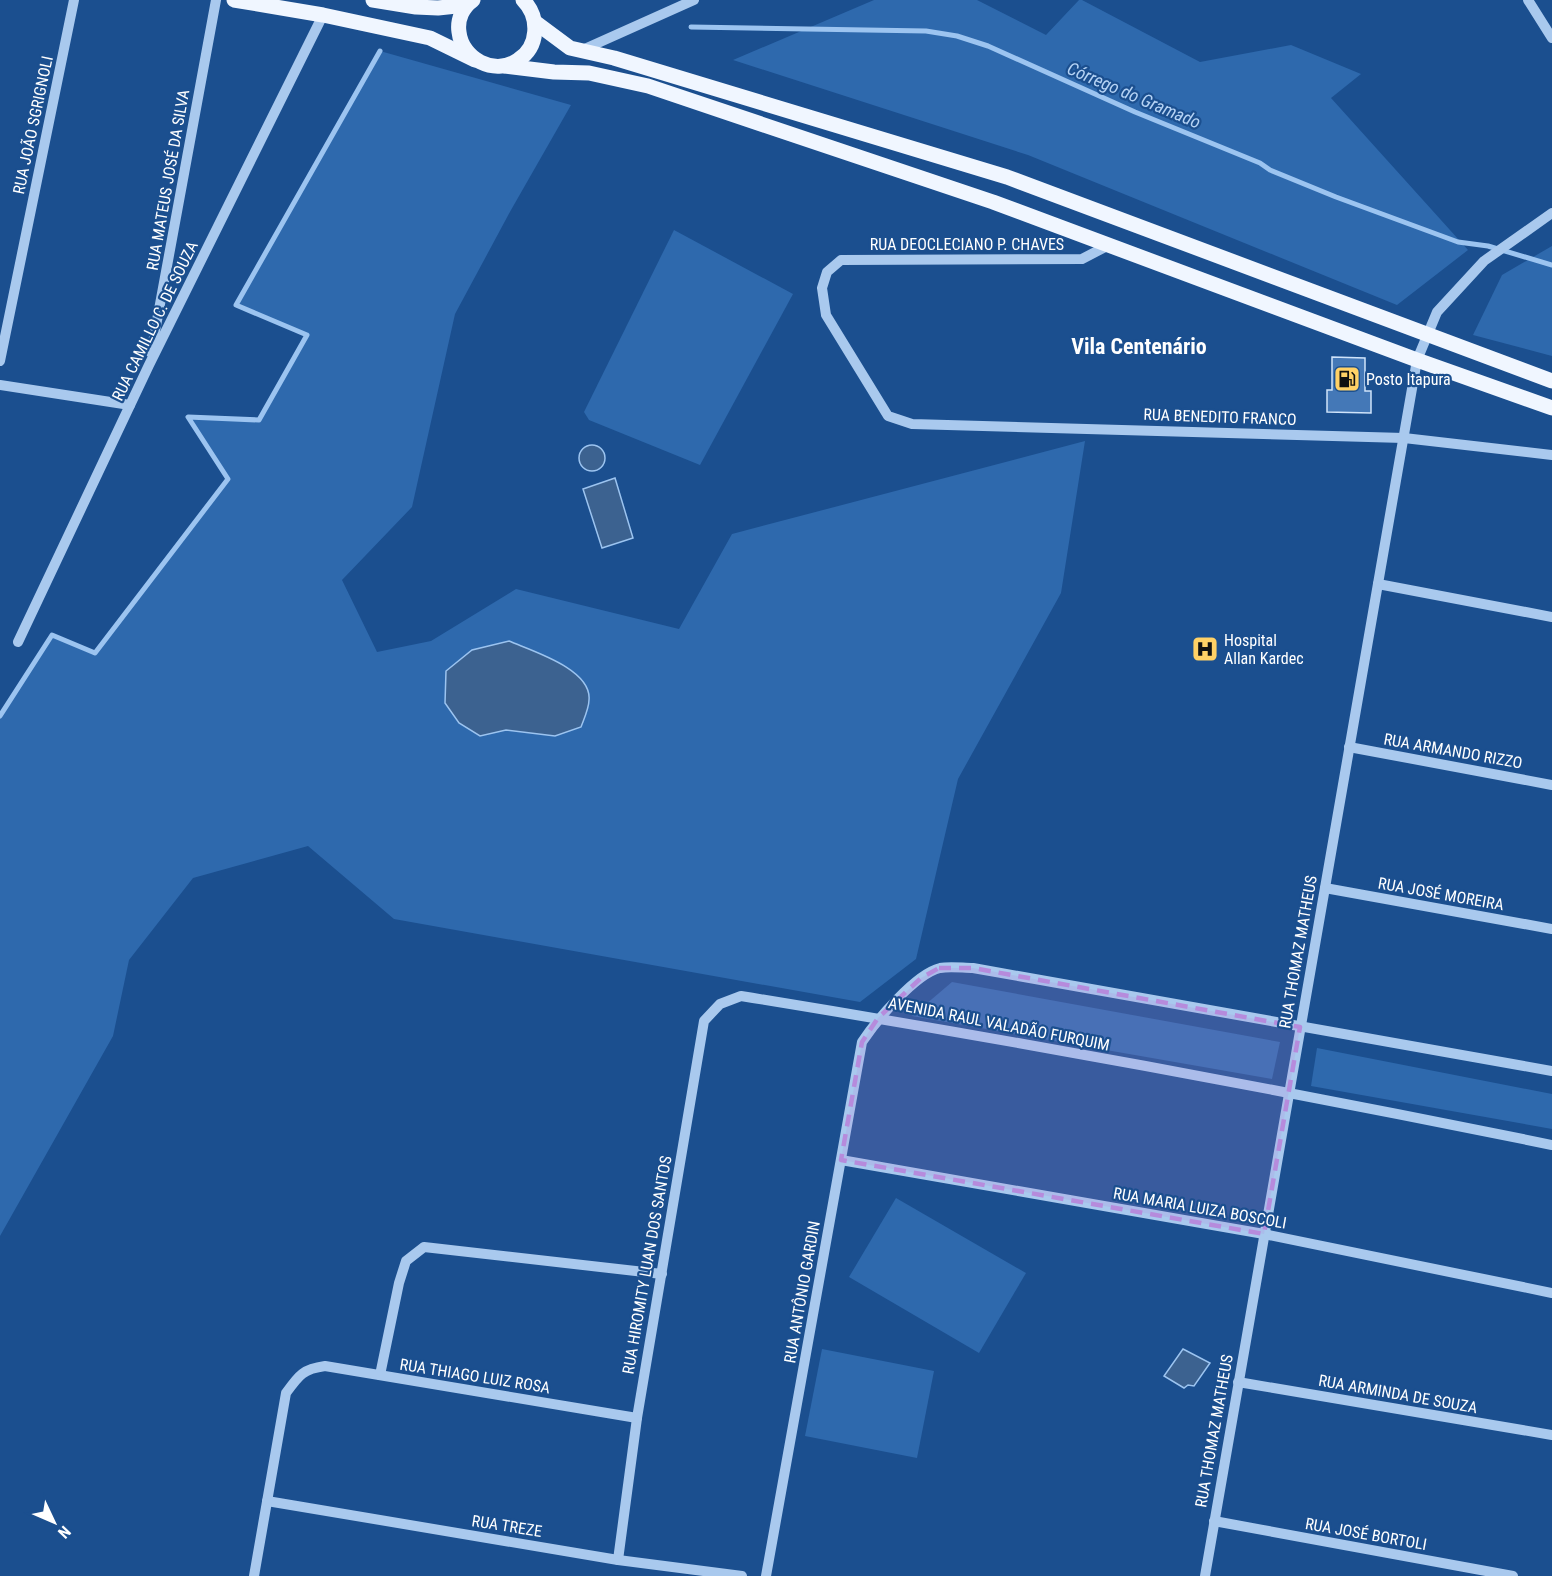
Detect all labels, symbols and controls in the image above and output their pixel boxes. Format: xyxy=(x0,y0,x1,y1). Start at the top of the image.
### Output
street label: RUA JOÃO SGRIGNOLI xyxy=(8,54,57,196)
water label: Córrego do Gramado xyxy=(1064,57,1204,133)
street label: RUA MATEUS JOSÉ DA SILVA xyxy=(143,88,193,272)
street label: RUA DEOCLECIANO P. CHAVES xyxy=(870,235,1064,254)
street label: RUA CAMILLO C. DE SOUZA xyxy=(108,238,202,404)
district label: Vila Centenário xyxy=(1071,334,1207,359)
fuel station icon: Posto Itapura xyxy=(1332,364,1362,394)
place label: Posto Itapura xyxy=(1366,370,1451,389)
street label: RUA BENEDITO FRANCO xyxy=(1143,405,1297,429)
place label: Hospital Allan Kardec xyxy=(1224,631,1304,668)
hospital icon: Hospital Allan Kardec xyxy=(1190,634,1220,664)
street label: RUA ARMANDO RIZZO xyxy=(1382,729,1524,773)
street label: RUA THOMAZ MATHEUS xyxy=(1275,874,1321,1030)
street label: RUA JOSÉ MOREIRA xyxy=(1377,874,1505,914)
street label: AVENIDA RAUL VALADÃO FURQUIM xyxy=(887,992,1111,1055)
street label: RUA HIROMITY LUAN DOS SANTOS xyxy=(618,1154,676,1376)
street label: RUA MARIA LUIZA BOSCOLI xyxy=(1112,1183,1288,1233)
street label: RUA ANTÔNIO GARDIN xyxy=(779,1219,824,1365)
street label: RUA THOMAZ MATHEUS xyxy=(1191,1353,1237,1509)
street label: RUA THIAGO LUIZ ROSA xyxy=(398,1355,552,1397)
street label: RUA ARMINDA DE SOUZA xyxy=(1317,1371,1479,1417)
north arrow xyxy=(24,1492,84,1552)
street label: RUA TREZE xyxy=(470,1511,544,1541)
street label: RUA JOSÉ BORTOLI xyxy=(1304,1514,1428,1554)
text: N xyxy=(54,1522,75,1542)

